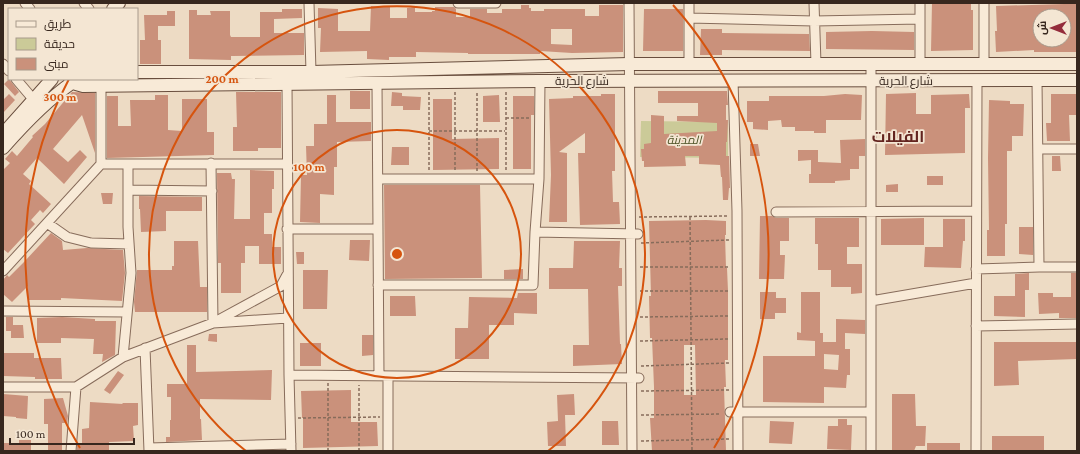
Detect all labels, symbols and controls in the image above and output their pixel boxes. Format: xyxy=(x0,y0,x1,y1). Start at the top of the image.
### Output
legend xyxy=(8,8,138,80)
north arrow xyxy=(1032,8,1072,48)
text: طريق xyxy=(44,17,72,31)
text: ش xyxy=(1036,21,1049,35)
text: حديقة xyxy=(44,37,75,51)
text: مبنى xyxy=(44,57,69,71)
text: 200 m xyxy=(205,72,239,86)
street label: شارع الحرية xyxy=(555,74,609,89)
street label: شارع الحرية xyxy=(879,74,933,89)
text: 300 m xyxy=(44,90,77,104)
district label: الفيلات xyxy=(872,128,924,145)
park label: المدينة xyxy=(667,133,703,147)
text: 100 m xyxy=(293,160,326,174)
centre of rings xyxy=(390,247,404,261)
scale bar xyxy=(10,420,134,446)
text: 100 m xyxy=(16,427,46,441)

